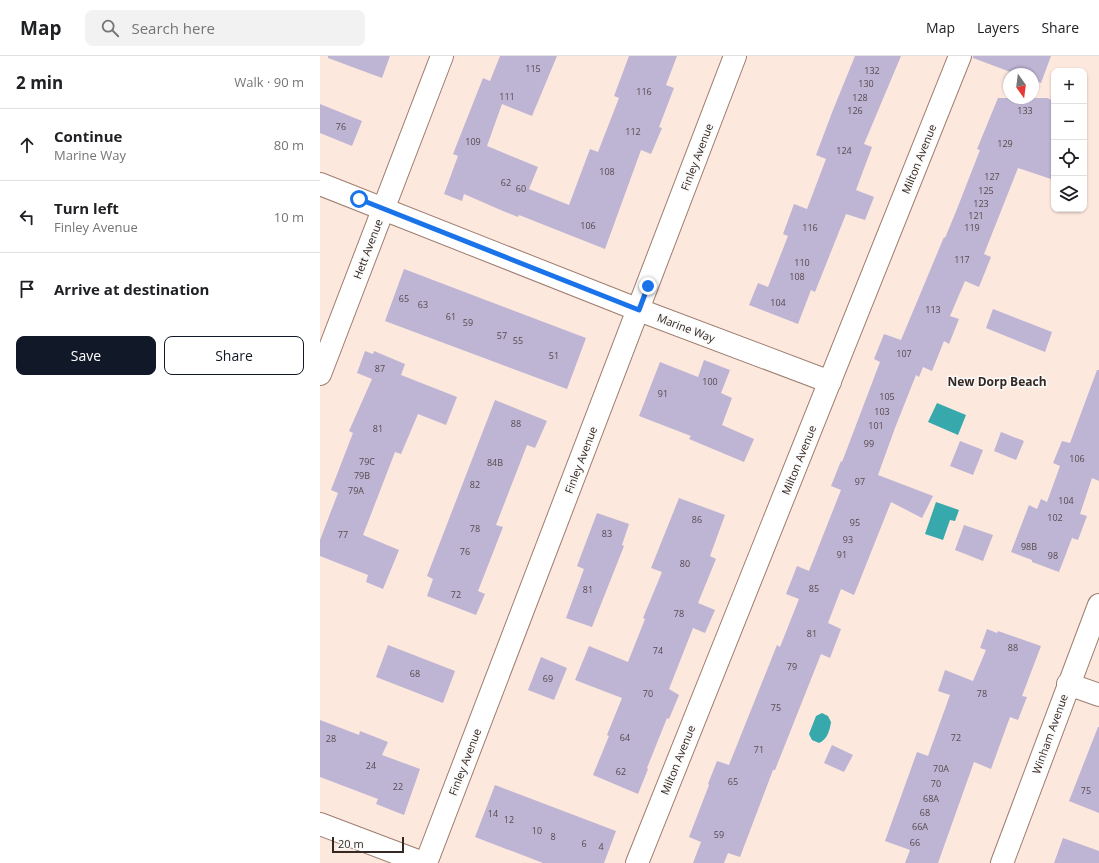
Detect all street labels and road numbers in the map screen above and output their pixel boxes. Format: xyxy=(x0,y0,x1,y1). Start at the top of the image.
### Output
street label: Finley Avenue xyxy=(677,121,716,193)
street label: Milton Avenue xyxy=(898,122,939,196)
street label: Hett Avenue xyxy=(349,217,386,281)
street label: Marine Way xyxy=(655,310,718,346)
street label: Milton Avenue xyxy=(778,423,819,497)
street label: Finley Avenue xyxy=(561,424,600,496)
street label: Winham Avenue xyxy=(1028,692,1071,776)
street label: Milton Avenue xyxy=(657,723,698,797)
street label: Finley Avenue xyxy=(445,726,484,798)

